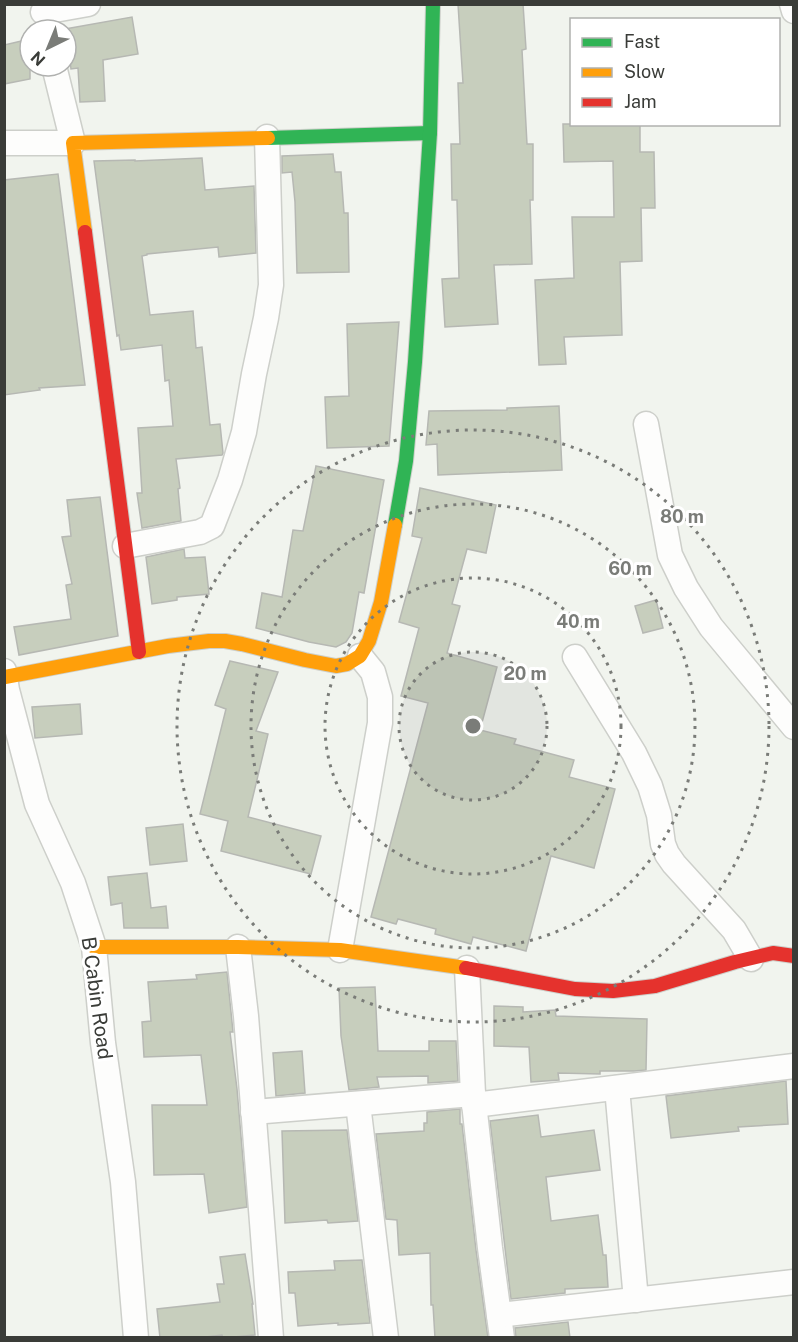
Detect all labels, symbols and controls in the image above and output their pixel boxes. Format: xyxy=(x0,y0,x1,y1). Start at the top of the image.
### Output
north arrow xyxy=(18,18,78,78)
legend xyxy=(570,18,780,126)
text: Fast xyxy=(624,31,660,52)
text: N xyxy=(27,47,49,70)
text: Slow xyxy=(624,61,665,82)
text: Jam xyxy=(624,91,657,112)
text: 80 m xyxy=(660,506,704,527)
text: 60 m xyxy=(608,558,652,579)
text: 40 m xyxy=(556,611,600,632)
text: 20 m xyxy=(503,663,547,684)
centre of rings xyxy=(463,716,483,736)
street label: B Cabin Road xyxy=(77,935,117,1061)

